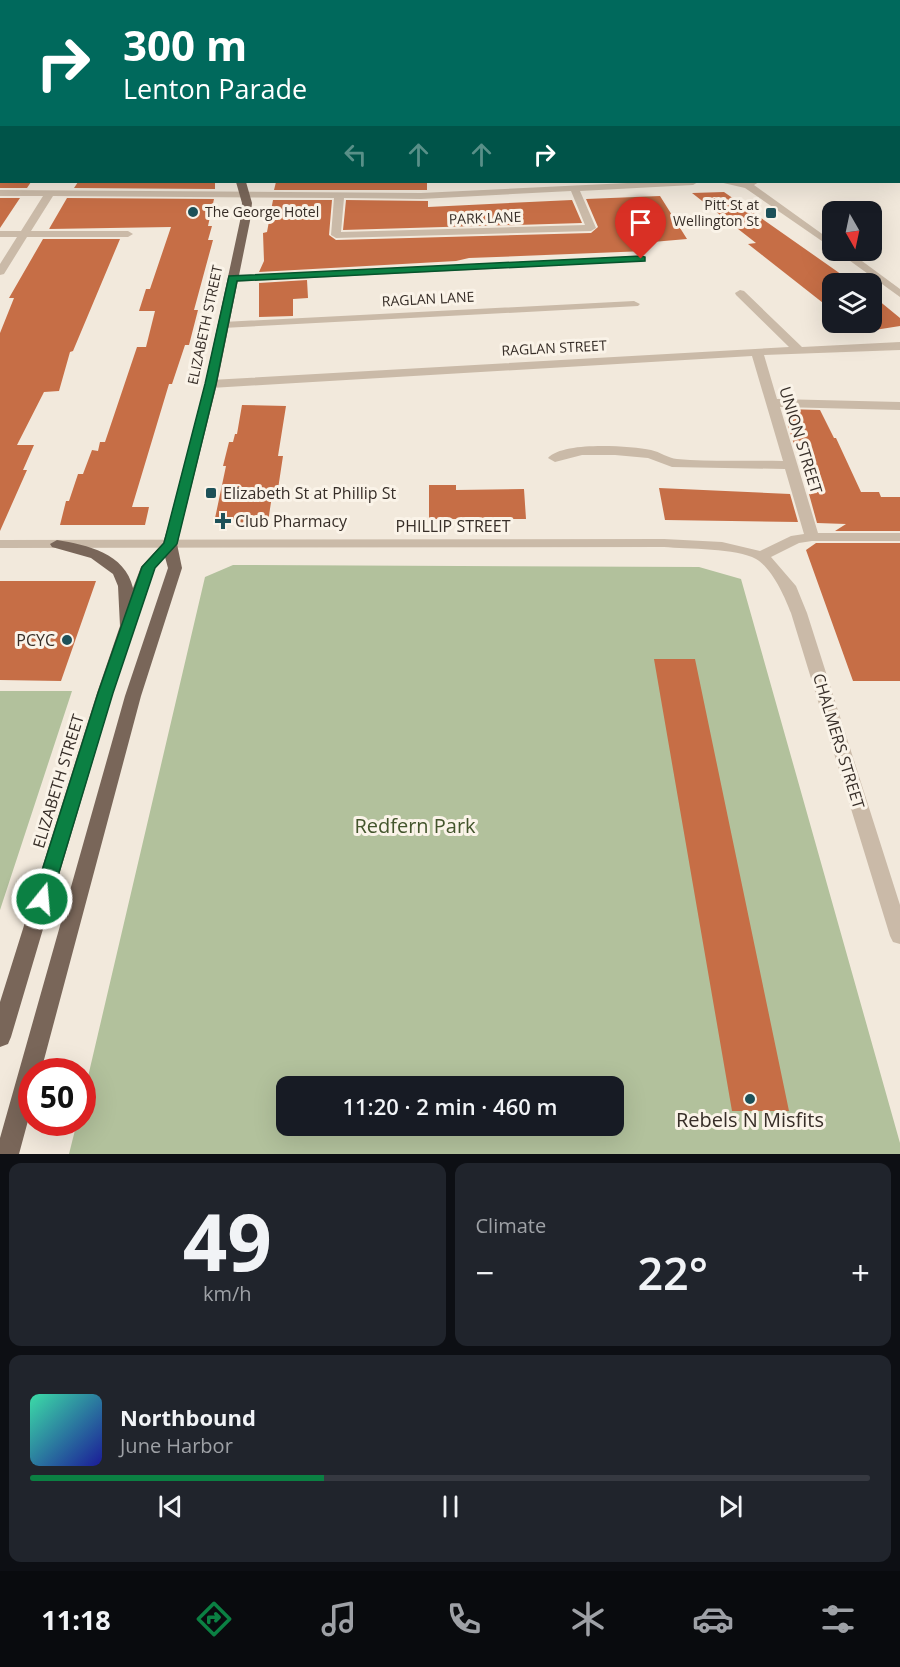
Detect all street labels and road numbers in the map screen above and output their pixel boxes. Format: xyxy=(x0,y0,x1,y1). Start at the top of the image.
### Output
street label: PARK LANE xyxy=(448,207,522,228)
street label: ELIZABETH STREET xyxy=(183,263,227,386)
street label: RAGLAN LANE xyxy=(381,287,475,310)
street label: RAGLAN STREET xyxy=(501,335,607,360)
street label: UNION STREET xyxy=(774,384,828,496)
street label: PHILLIP STREET xyxy=(396,515,511,537)
street label: CHALMERS STREET xyxy=(808,671,870,812)
street label: ELIZABETH STREET xyxy=(27,711,89,851)

